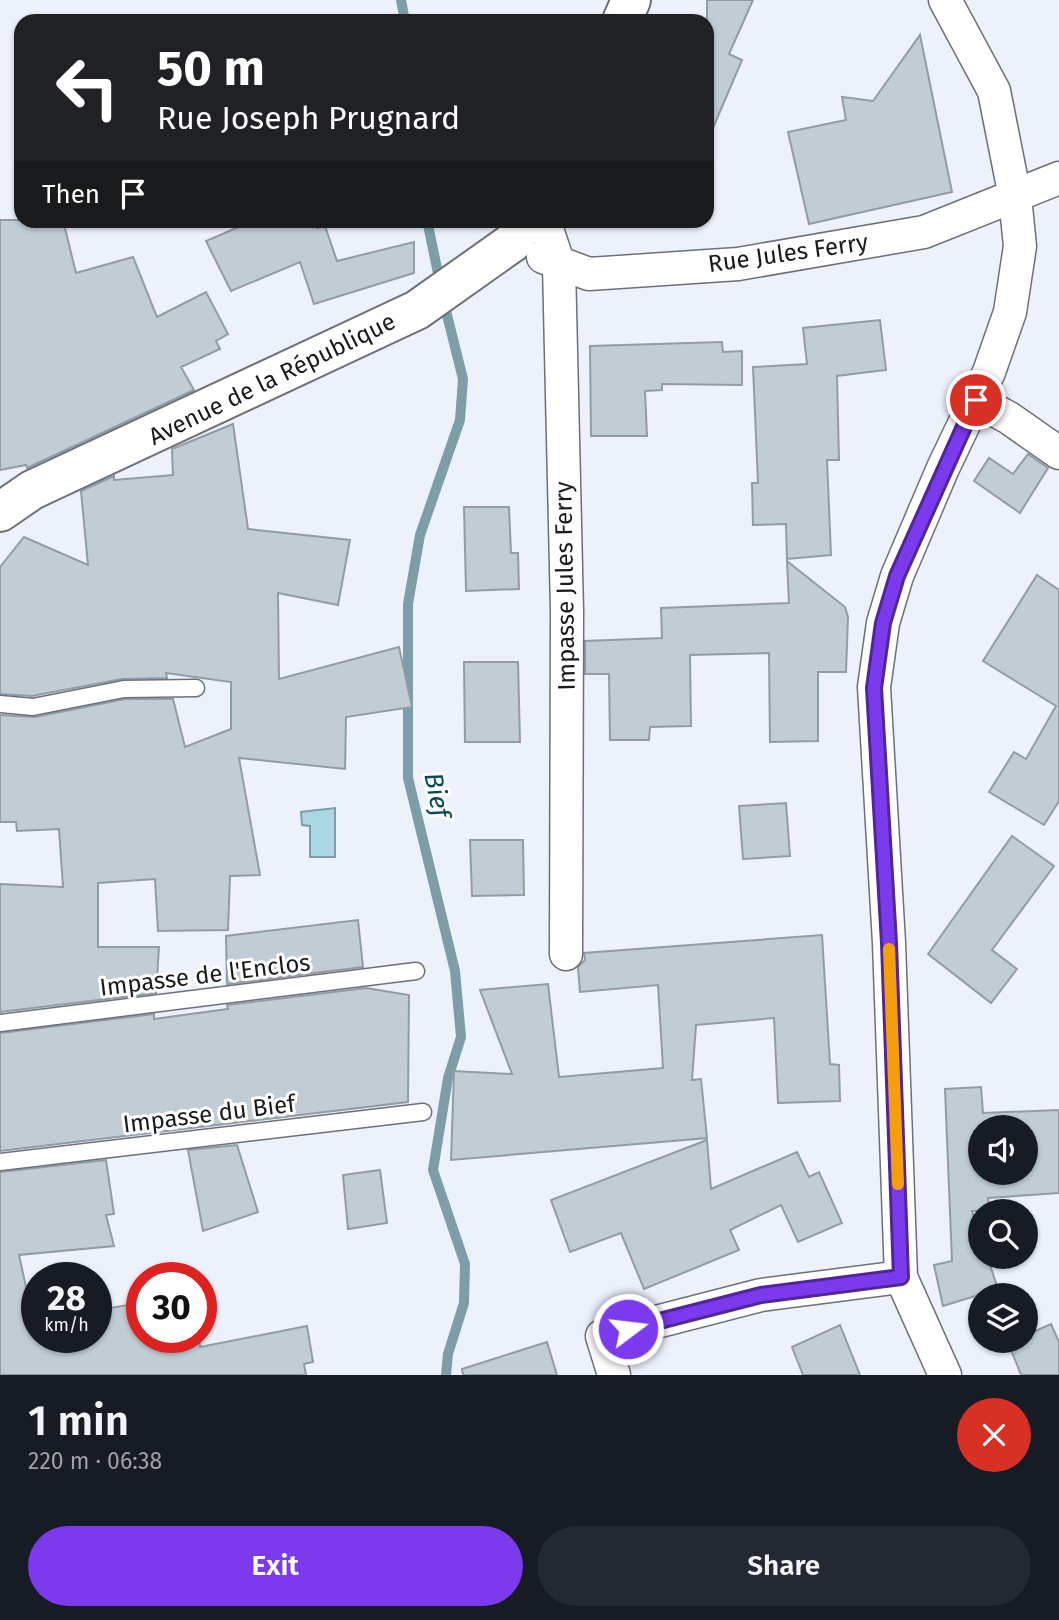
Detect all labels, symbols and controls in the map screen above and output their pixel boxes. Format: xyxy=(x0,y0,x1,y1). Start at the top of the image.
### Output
text: 50 m xyxy=(157,39,265,98)
icon: left xyxy=(42,42,133,133)
text: Rue Joseph Prugnard xyxy=(157,99,460,137)
icon: arrive xyxy=(114,175,152,213)
text: Then xyxy=(42,179,100,210)
street label: Rue Jules Ferry xyxy=(706,228,870,278)
street label: Avenue de la République xyxy=(144,307,400,451)
pin xyxy=(946,370,1006,430)
icon: arrive xyxy=(957,381,995,419)
street label: Impasse Jules Ferry xyxy=(549,481,581,691)
water label: Bief xyxy=(418,770,457,823)
street label: Impasse de l'Enclos xyxy=(98,948,312,1002)
street label: Impasse du Bief xyxy=(121,1089,299,1138)
map controls xyxy=(968,1115,1038,1353)
button: sound xyxy=(968,1115,1038,1185)
button: search xyxy=(968,1199,1038,1269)
speed limit sign: 30 xyxy=(126,1262,217,1353)
text: 28 xyxy=(47,1277,86,1319)
button: layers xyxy=(968,1283,1038,1353)
position arrow xyxy=(591,1292,665,1366)
text: km/h xyxy=(44,1314,89,1336)
text: 1 min xyxy=(28,1396,129,1446)
button: close xyxy=(957,1398,1031,1472)
text: 220 m · 06:38 xyxy=(28,1447,162,1475)
button: Exit xyxy=(28,1526,523,1606)
button: Share xyxy=(537,1526,1031,1606)

